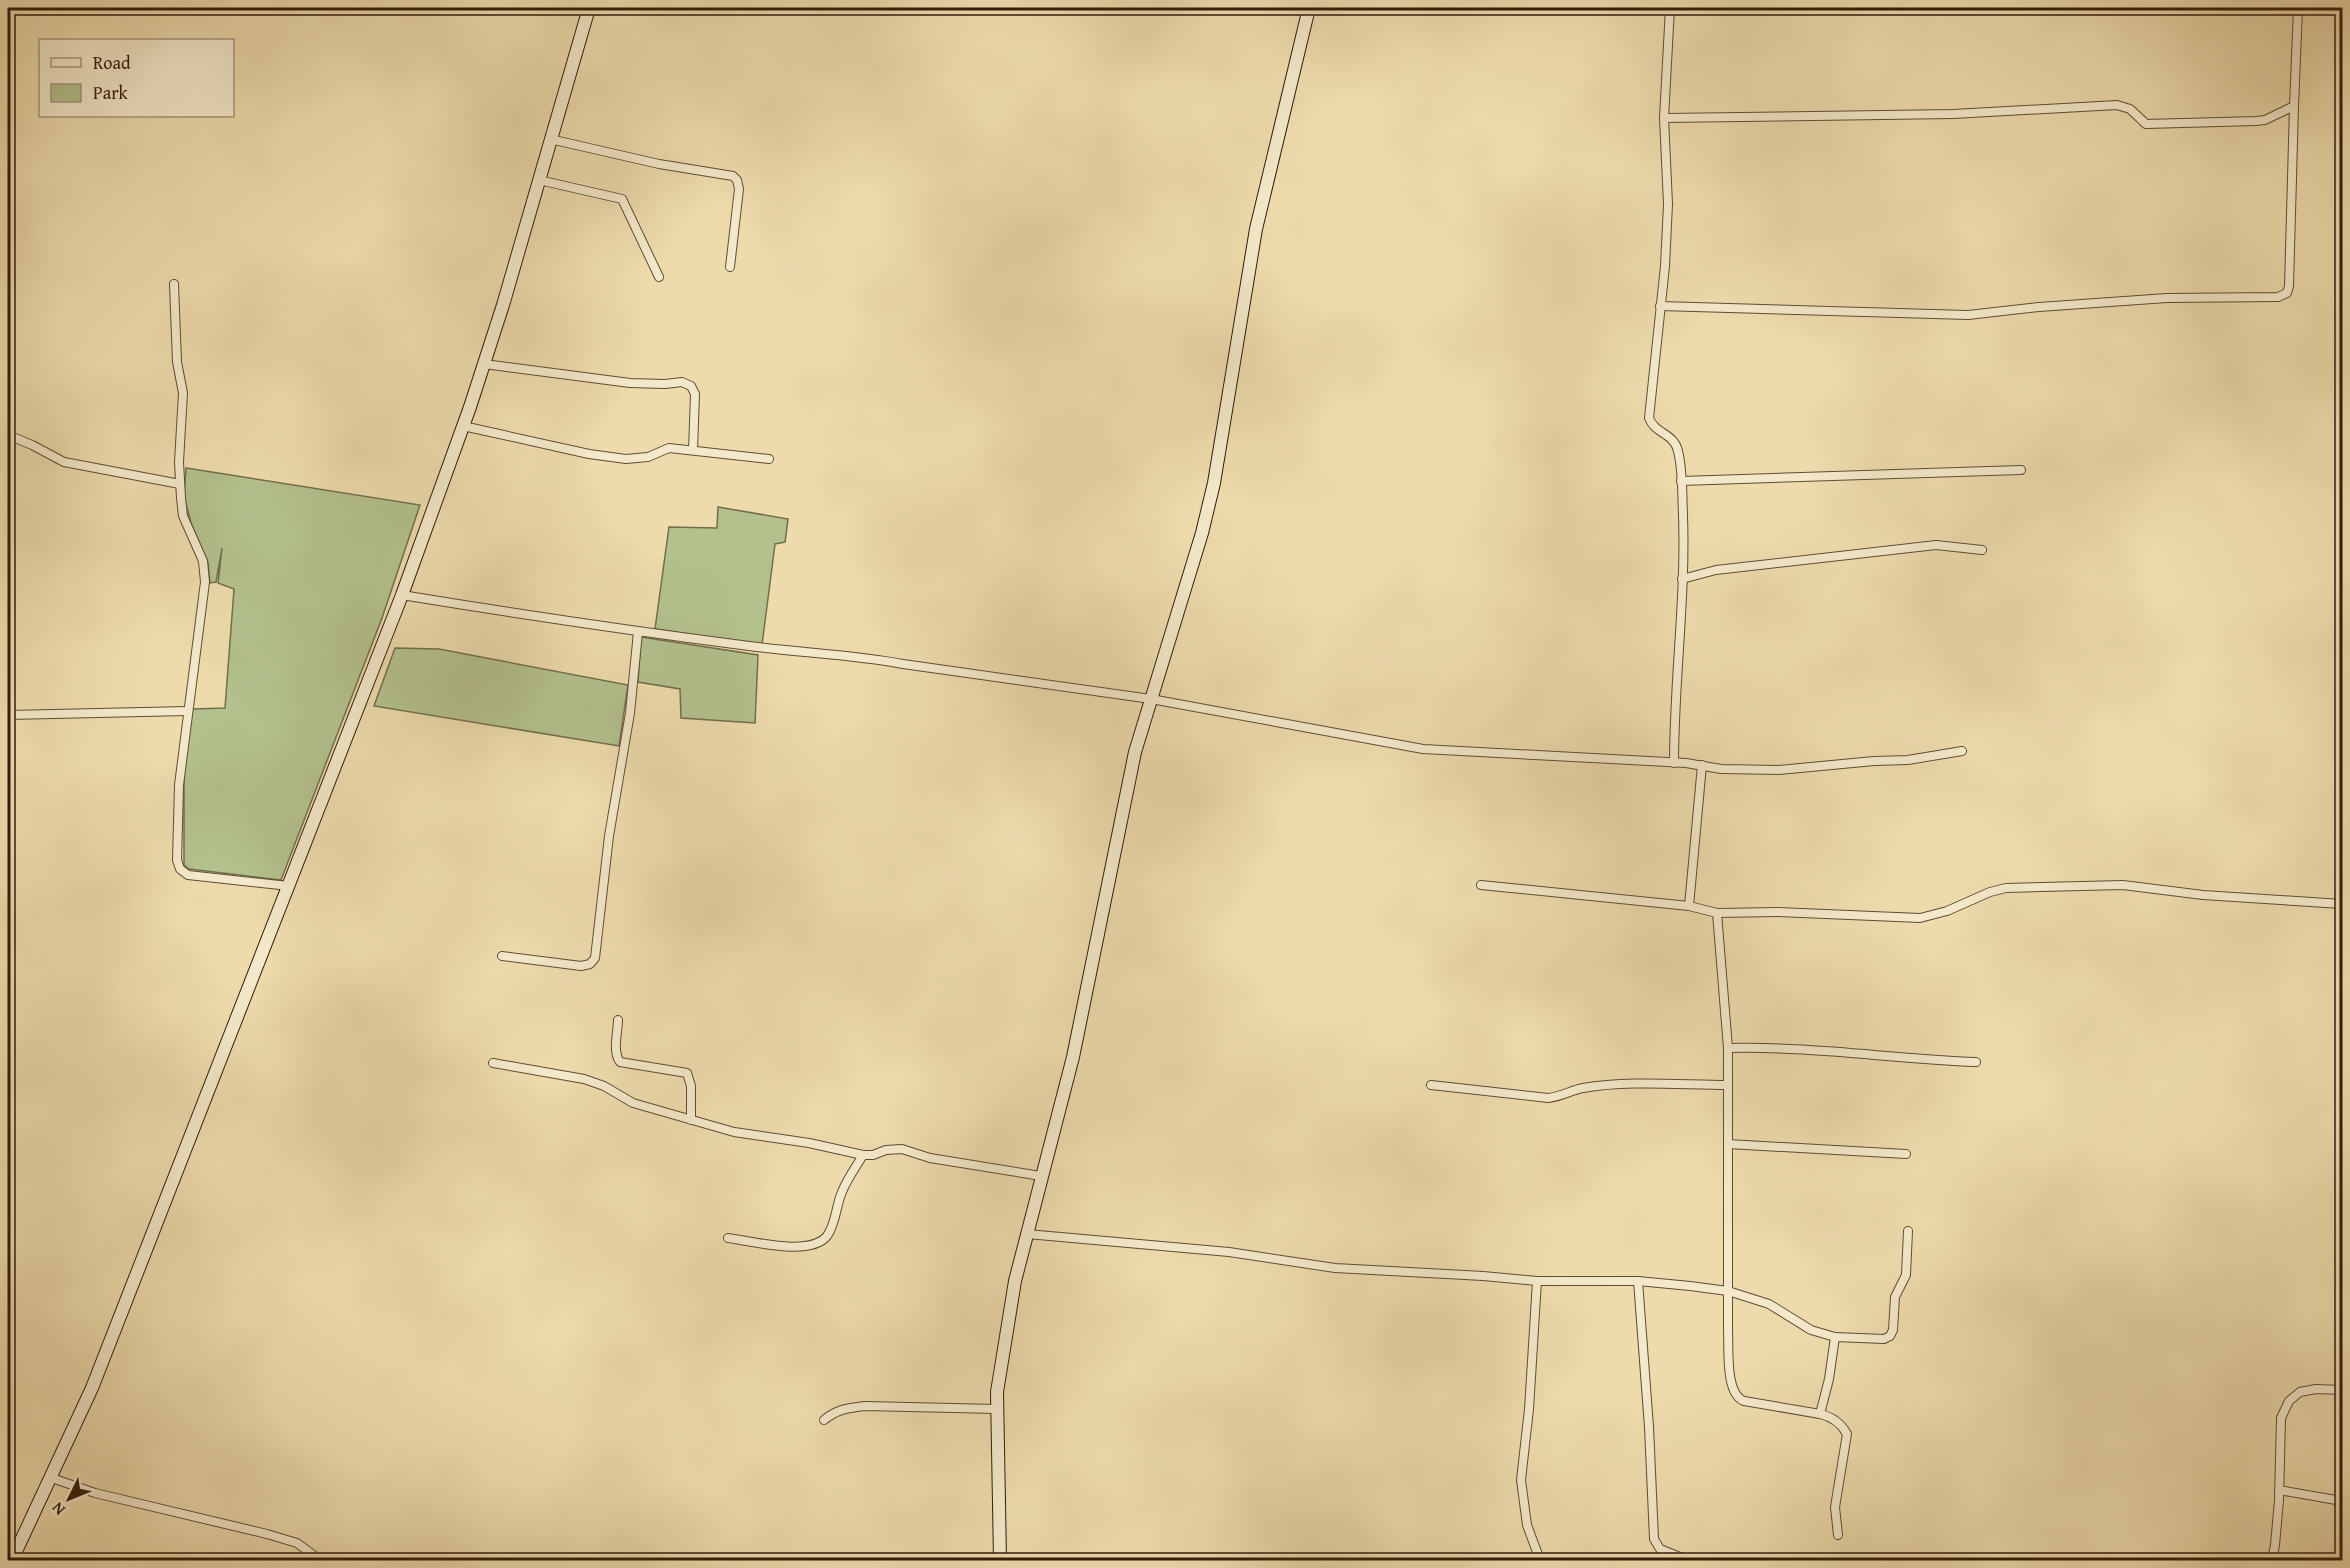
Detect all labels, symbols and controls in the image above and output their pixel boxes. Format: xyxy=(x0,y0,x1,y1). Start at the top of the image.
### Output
legend xyxy=(39,39,234,117)
text: Road xyxy=(93,49,131,76)
text: Park xyxy=(93,79,129,106)
north arrow xyxy=(39,1469,99,1529)
text: N xyxy=(45,1497,70,1521)

